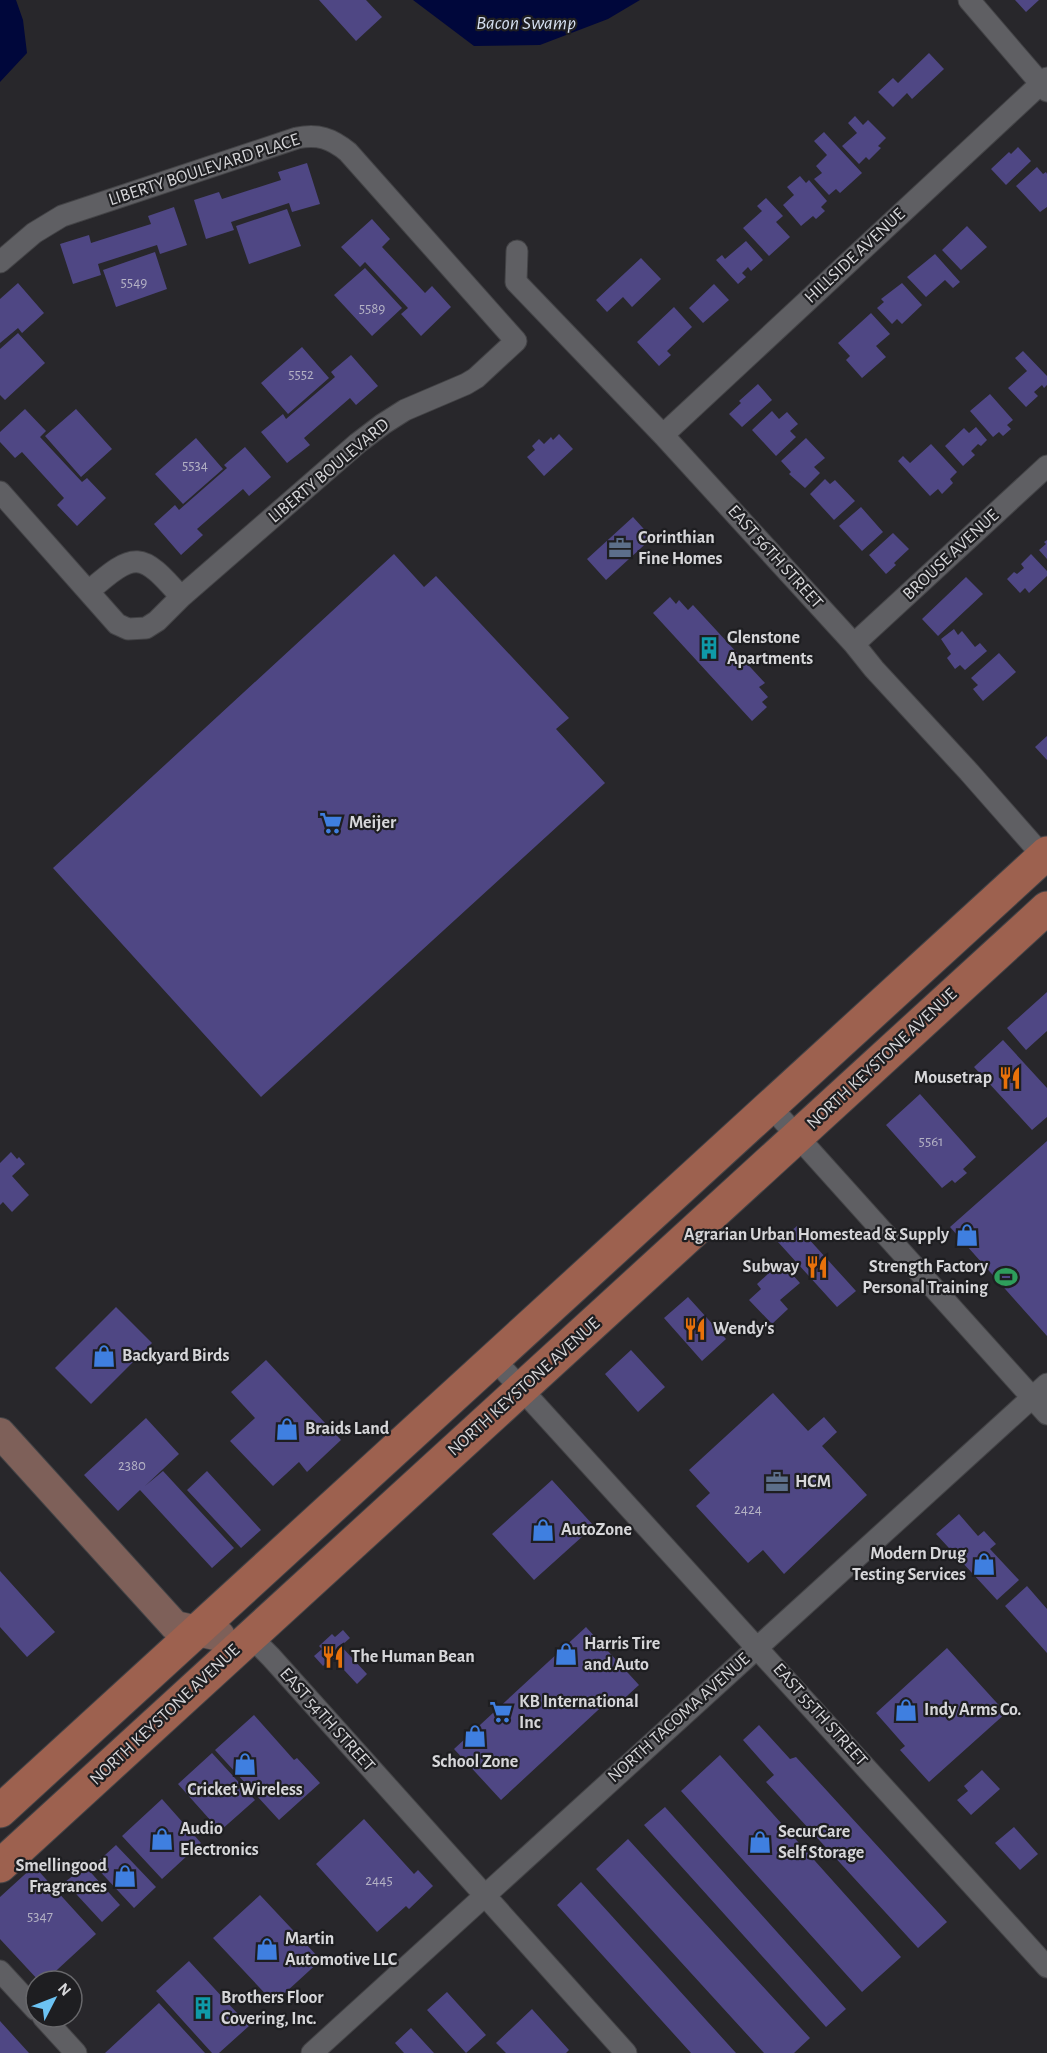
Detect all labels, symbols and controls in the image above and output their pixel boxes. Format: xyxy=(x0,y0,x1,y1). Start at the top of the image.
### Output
water label: Bacon Swamp xyxy=(476,13,576,33)
street label: LIBERTY BOULEVARD PLACE xyxy=(106,131,302,209)
street label: HILLSIDE AVENUE xyxy=(801,205,909,307)
house number: 5549 xyxy=(121,275,147,290)
house number: 5589 xyxy=(359,301,385,316)
house number: 5552 xyxy=(288,367,314,382)
street label: LIBERTY BOULEVARD xyxy=(265,415,393,527)
house number: 5534 xyxy=(182,458,208,473)
street label: EAST 56TH STREET xyxy=(724,502,826,612)
street label: BROUSE AVENUE xyxy=(900,506,1002,604)
place label: Corinthian Fine Homes xyxy=(638,529,723,568)
office icon: Corinthian Fine Homes xyxy=(607,535,633,561)
place label: Glenstone Apartments xyxy=(727,629,813,668)
building icon: Glenstone Apartments xyxy=(696,635,722,661)
supermarket icon: Meijer xyxy=(318,810,344,836)
place label: Meijer xyxy=(349,814,397,832)
street label: NORTH KEYSTONE AVENUE xyxy=(804,985,961,1133)
restaurant icon: Mousetrap xyxy=(997,1065,1023,1091)
place label: Mousetrap xyxy=(914,1069,992,1087)
house number: 5561 xyxy=(919,1134,943,1149)
shop icon: Agrarian Urban Homestead & Supply xyxy=(954,1222,980,1248)
place label: Agrarian Urban Homestead & Supply xyxy=(684,1226,950,1244)
restaurant icon: Subway xyxy=(804,1254,830,1280)
place label: Subway xyxy=(743,1258,800,1276)
place label: Strength Factory Personal Training xyxy=(862,1258,989,1297)
sports icon: Strength Factory Personal Training xyxy=(993,1264,1019,1290)
street label: NORTH KEYSTONE AVENUE xyxy=(445,1314,604,1460)
restaurant icon: Wendy's xyxy=(682,1316,708,1342)
place label: Wendy's xyxy=(713,1320,775,1338)
shop icon: Backyard Birds xyxy=(91,1343,117,1369)
place label: Backyard Birds xyxy=(122,1347,230,1365)
shop icon: Braids Land xyxy=(274,1416,300,1442)
place label: Braids Land xyxy=(305,1420,390,1438)
house number: 2380 xyxy=(118,1458,146,1473)
office icon: HCM xyxy=(764,1469,790,1495)
place label: HCM xyxy=(795,1473,831,1491)
house number: 2424 xyxy=(734,1502,762,1517)
shop icon: AutoZone xyxy=(530,1517,556,1543)
place label: AutoZone xyxy=(561,1521,632,1539)
place label: Modern Drug Testing Services xyxy=(852,1545,967,1584)
shop icon: Modern Drug Testing Services xyxy=(971,1551,997,1577)
place label: Harris Tire and Auto xyxy=(584,1635,660,1674)
street label: NORTH KEYSTONE AVENUE xyxy=(87,1641,244,1789)
shop icon: Harris Tire and Auto xyxy=(553,1641,579,1667)
restaurant icon: The Human Bean xyxy=(320,1644,346,1670)
place label: The Human Bean xyxy=(351,1648,475,1666)
street label: NORTH TACOMA AVENUE xyxy=(605,1649,754,1786)
street label: EAST 55TH STREET xyxy=(769,1660,871,1770)
street label: EAST 54TH STREET xyxy=(276,1665,378,1775)
place label: KB International Inc xyxy=(519,1693,639,1732)
shop icon: Indy Arms Co. xyxy=(893,1697,919,1723)
supermarket icon: KB International Inc xyxy=(488,1699,514,1725)
place label: Indy Arms Co. xyxy=(924,1701,1021,1719)
shop icon: School Zone xyxy=(462,1723,488,1749)
shop icon: Cricket Wireless xyxy=(232,1751,258,1777)
place label: School Zone xyxy=(432,1753,518,1771)
place label: Cricket Wireless xyxy=(187,1781,303,1799)
place label: Audio Electronics xyxy=(180,1820,259,1859)
place label: SecurCare Self Storage xyxy=(778,1823,864,1862)
shop icon: Audio Electronics xyxy=(149,1826,175,1852)
shop icon: SecurCare Self Storage xyxy=(747,1829,773,1855)
place label: Smellingood Fragrances xyxy=(15,1857,108,1896)
shop icon: Smellingood Fragrances xyxy=(112,1863,138,1889)
house number: 2445 xyxy=(365,1873,393,1888)
house number: 5347 xyxy=(27,1909,53,1924)
place label: Martin Automotive LLC xyxy=(285,1930,398,1969)
shop icon: Martin Automotive LLC xyxy=(254,1936,280,1962)
north arrow xyxy=(24,1969,84,2029)
text: N xyxy=(55,1980,74,1999)
place label: Brothers Floor Covering, Inc. xyxy=(221,1989,324,2028)
building icon: Brothers Floor Covering, Inc. xyxy=(190,1995,216,2021)

